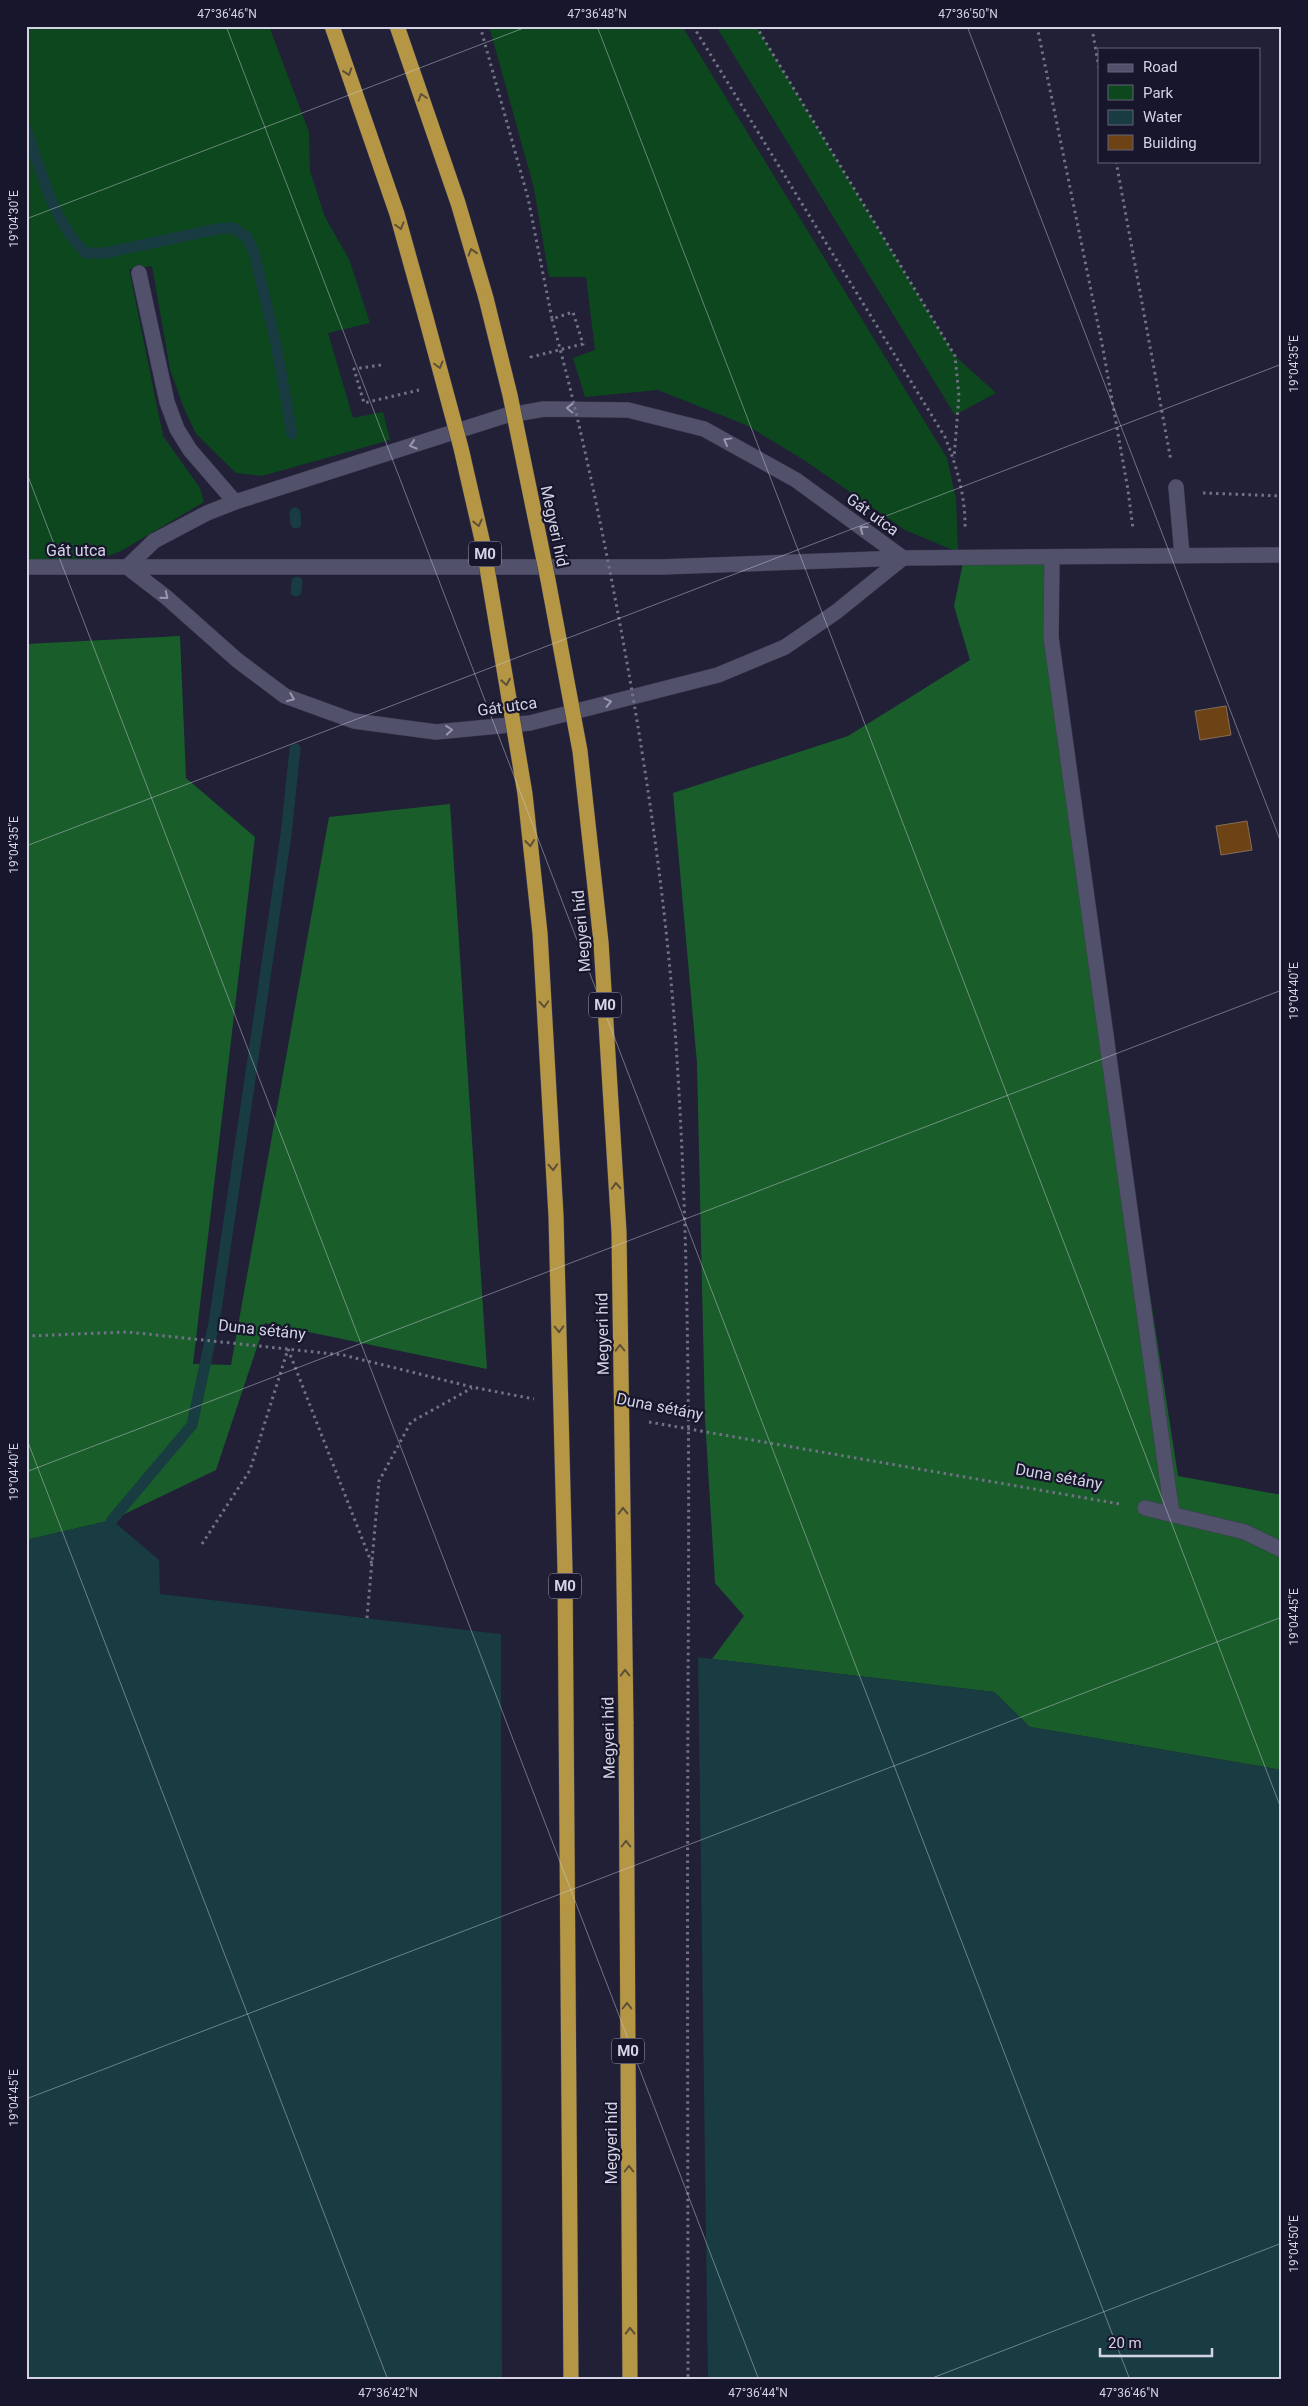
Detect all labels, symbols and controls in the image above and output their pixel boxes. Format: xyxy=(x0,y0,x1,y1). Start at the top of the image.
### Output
text: 47°36'46"N xyxy=(197,7,257,21)
text: 47°36'48"N xyxy=(567,7,627,21)
text: 47°36'50"N xyxy=(938,7,998,21)
legend xyxy=(1098,48,1260,162)
text: Road xyxy=(1143,58,1177,76)
one-way arrow xyxy=(342,68,352,76)
text: Park xyxy=(1143,84,1174,102)
one-way arrow xyxy=(418,93,428,102)
text: Water xyxy=(1143,108,1182,126)
text: Building xyxy=(1143,134,1197,152)
text: 19°04'30"E xyxy=(7,190,21,248)
one-way arrow xyxy=(395,221,405,230)
one-way arrow xyxy=(468,248,478,256)
text: 19°04'35"E xyxy=(1287,335,1301,393)
one-way arrow xyxy=(433,360,443,368)
one-way arrow xyxy=(566,403,574,413)
one-way arrow xyxy=(723,438,732,448)
one-way arrow xyxy=(409,440,417,450)
street label: Megyeri híd xyxy=(537,484,572,568)
street label: Gát utca xyxy=(843,489,903,540)
one-way arrow xyxy=(472,518,483,527)
one-way arrow xyxy=(859,526,869,535)
street label: Gát utca xyxy=(46,541,106,560)
road number: M0 xyxy=(469,542,501,566)
one-way arrow xyxy=(160,591,169,600)
one-way arrow xyxy=(501,678,511,687)
one-way arrow xyxy=(286,692,295,703)
street label: Gát utca xyxy=(476,693,538,720)
one-way arrow xyxy=(604,697,613,708)
one-way arrow xyxy=(445,725,453,736)
text: 19°04'35"E xyxy=(7,816,21,874)
one-way arrow xyxy=(524,839,535,847)
street label: Megyeri híd xyxy=(568,889,595,973)
text: 19°04'40"E xyxy=(1287,962,1301,1020)
road number: M0 xyxy=(589,992,621,1018)
one-way arrow xyxy=(538,1001,549,1009)
one-way arrow xyxy=(548,1163,559,1171)
one-way arrow xyxy=(610,1181,621,1189)
street label: Megyeri híd xyxy=(592,1293,613,1375)
street label: Duna sétány xyxy=(217,1315,307,1344)
one-way arrow xyxy=(554,1326,564,1333)
one-way arrow xyxy=(615,1344,625,1352)
street label: Duna sétány xyxy=(615,1389,705,1424)
text: 19°04'40"E xyxy=(7,1443,21,1501)
street label: Duna sétány xyxy=(1014,1460,1104,1494)
one-way arrow xyxy=(617,1506,628,1514)
road number: M0 xyxy=(549,1574,581,1598)
text: 19°04'45"E xyxy=(1287,1588,1301,1646)
one-way arrow xyxy=(620,1669,630,1676)
street label: Megyeri híd xyxy=(598,1697,619,1779)
one-way arrow xyxy=(621,1839,631,1847)
one-way arrow xyxy=(622,2002,633,2010)
road number: M0 xyxy=(612,2038,644,2064)
text: 19°04'45"E xyxy=(7,2069,21,2127)
street label: Megyeri híd xyxy=(602,2102,621,2184)
one-way arrow xyxy=(623,2164,634,2172)
text: 19°04'50"E xyxy=(1287,2215,1301,2273)
scale bar xyxy=(1100,2326,1213,2358)
one-way arrow xyxy=(625,2327,635,2334)
text: 20 m xyxy=(1108,2334,1142,2352)
text: 47°36'42"N xyxy=(358,2386,418,2400)
text: 47°36'44"N xyxy=(728,2386,788,2400)
text: 47°36'46"N xyxy=(1099,2386,1159,2400)

